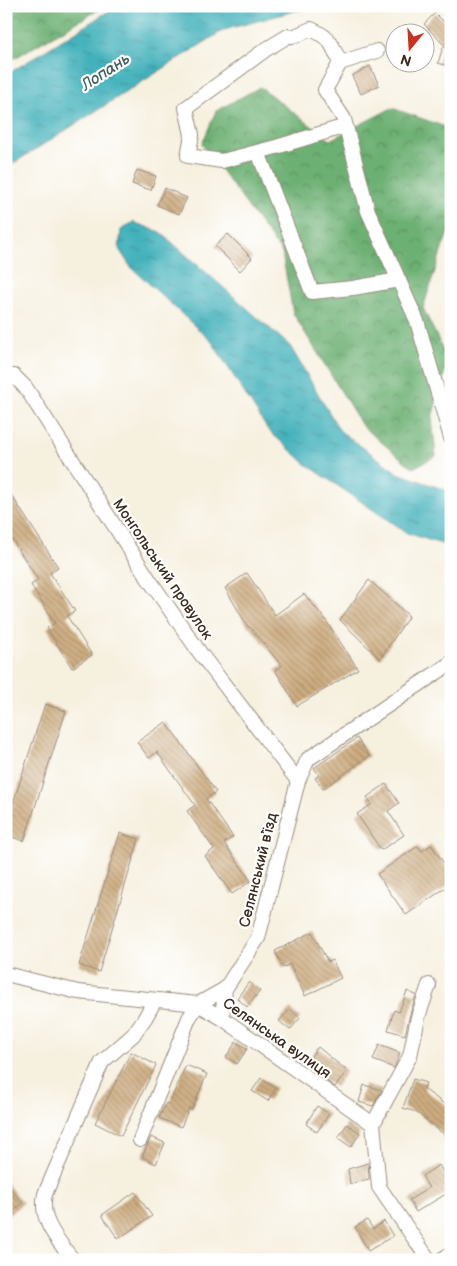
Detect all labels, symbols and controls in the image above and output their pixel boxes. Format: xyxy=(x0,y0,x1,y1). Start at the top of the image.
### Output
north arrow xyxy=(384,22,434,72)
water label: Лопань xyxy=(77,49,134,96)
text: N xyxy=(399,50,414,70)
street label: Монгольський провулок xyxy=(108,495,217,643)
street label: Селянський вʼїзд xyxy=(235,811,282,929)
street label: Селянська вулиця xyxy=(219,994,335,1083)

